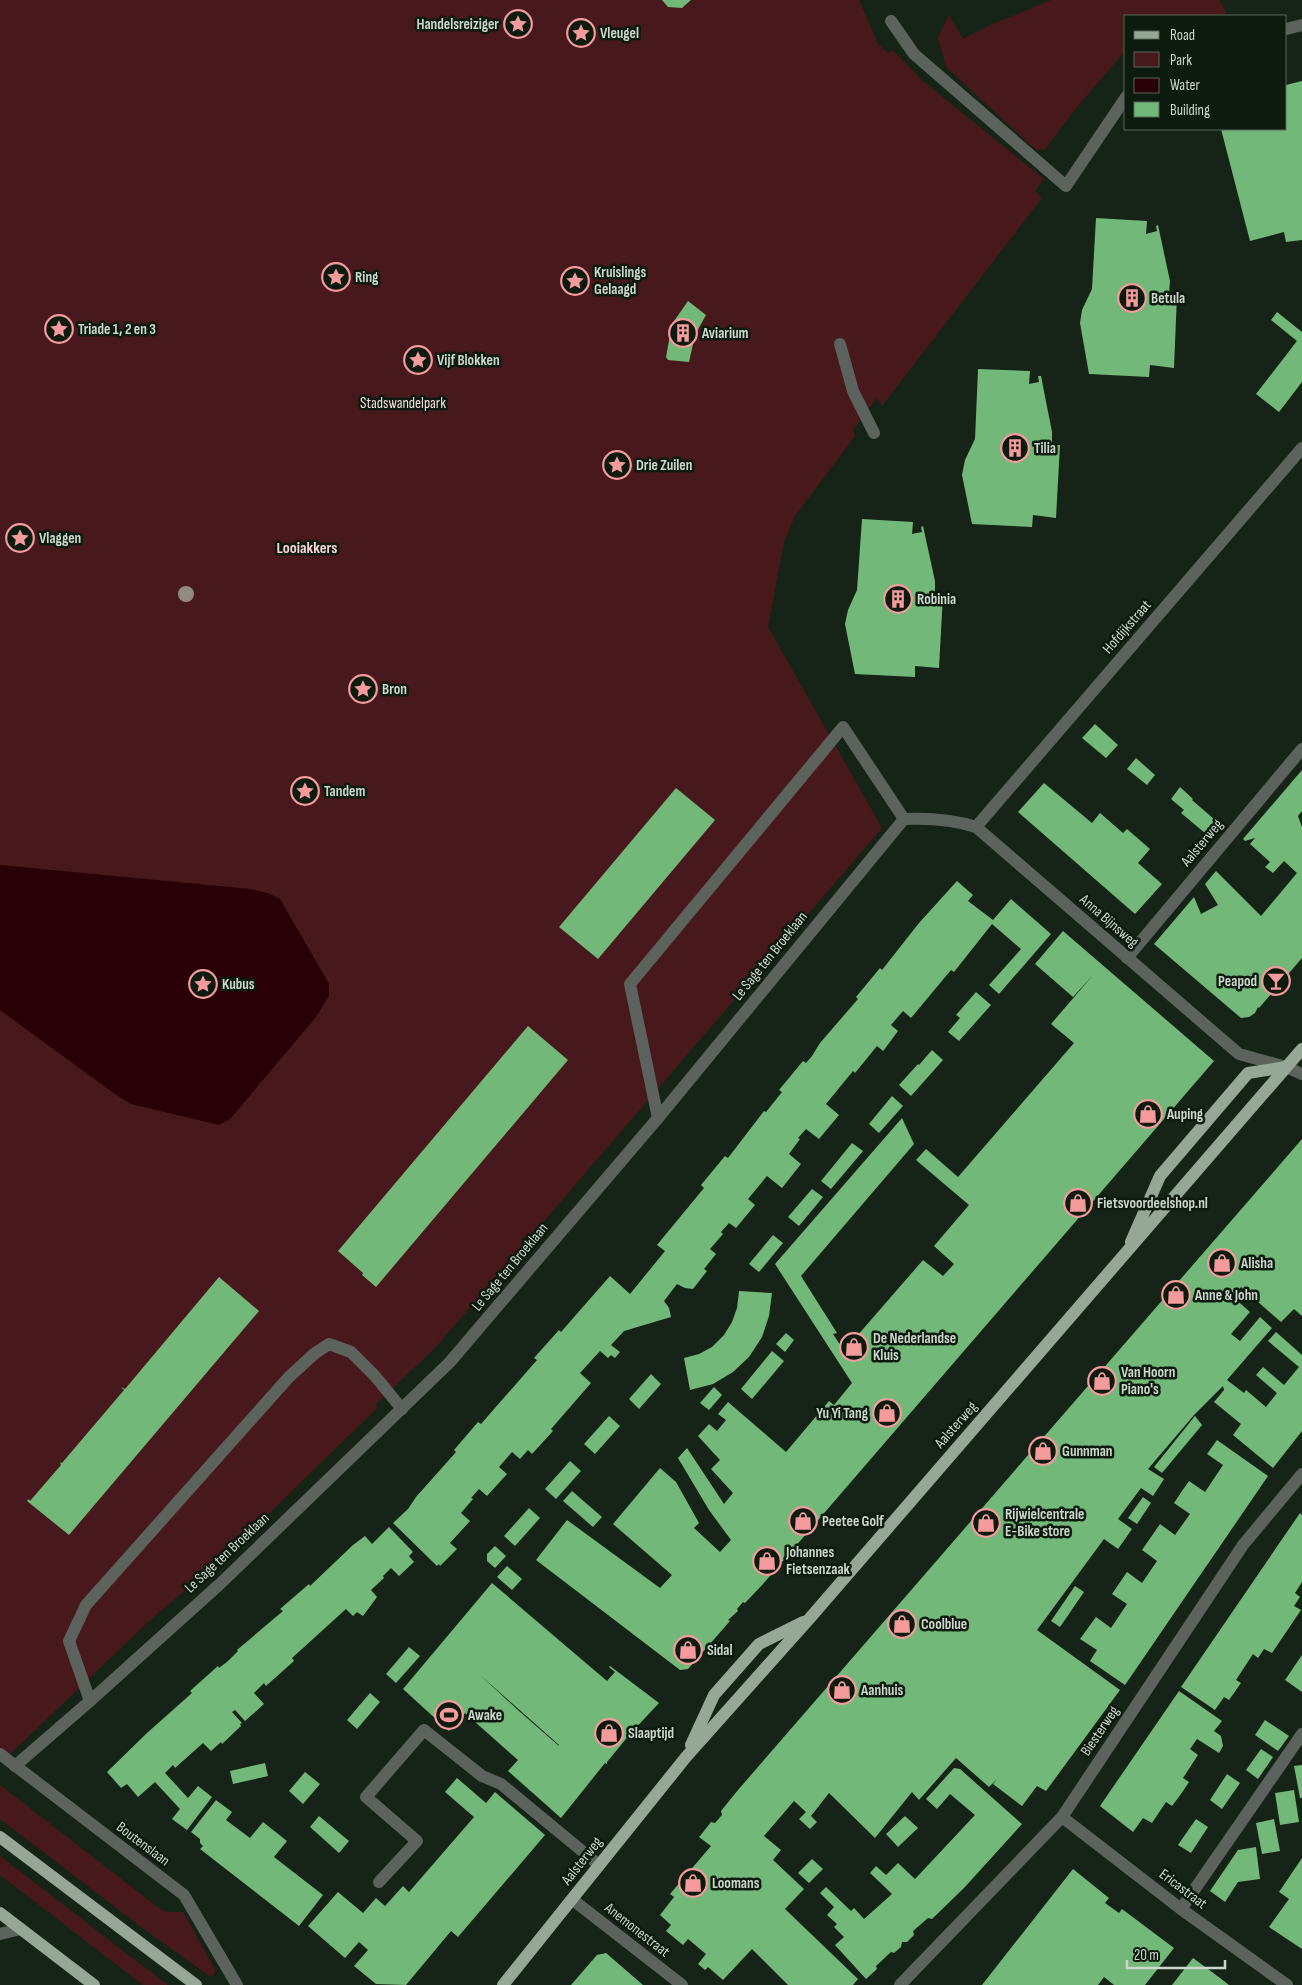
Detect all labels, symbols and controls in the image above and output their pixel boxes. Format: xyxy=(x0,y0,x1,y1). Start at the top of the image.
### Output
place icon: Handelsreiziger xyxy=(503,9,533,39)
place label: Handelsreiziger xyxy=(416,15,499,34)
legend xyxy=(1124,15,1287,130)
place icon: Vleugel xyxy=(566,18,596,48)
place label: Vleugel xyxy=(600,24,639,43)
text: Road xyxy=(1170,26,1195,45)
text: Park xyxy=(1170,51,1192,70)
text: Water xyxy=(1170,76,1201,95)
text: Building xyxy=(1170,101,1210,120)
place icon: Ring xyxy=(321,262,351,292)
place label: Kruislings Gelaagd xyxy=(594,263,647,299)
place icon: Kruislings Gelaagd xyxy=(560,266,590,296)
place label: Ring xyxy=(355,268,379,287)
building icon: Betula xyxy=(1117,283,1147,313)
place label: Betula xyxy=(1151,289,1185,308)
place icon: Triade 1, 2 en 3 xyxy=(44,314,74,344)
building icon: Aviarium xyxy=(668,318,698,348)
place label: Triade 1, 2 en 3 xyxy=(78,320,156,339)
place label: Aviarium xyxy=(701,324,749,343)
place icon: Vijf Blokken xyxy=(403,345,433,375)
place label: Vijf Blokken xyxy=(437,351,500,370)
park label: Stadswandelpark xyxy=(360,394,446,413)
building icon: Tilia xyxy=(1000,433,1030,463)
place label: Tilia xyxy=(1034,439,1056,458)
place icon: Drie Zuilen xyxy=(602,450,632,480)
place label: Drie Zuilen xyxy=(636,456,692,475)
place icon: Vlaggen xyxy=(5,523,35,553)
place label: Vlaggen xyxy=(39,529,81,548)
district label: Looiakkers xyxy=(277,539,337,558)
building icon: Robinia xyxy=(883,584,913,614)
place label: Robinia xyxy=(917,590,956,609)
street label: Hofdijkstraat xyxy=(1098,596,1156,658)
place icon: Bron xyxy=(348,674,378,704)
place label: Bron xyxy=(382,680,407,699)
place icon: Tandem xyxy=(290,776,320,806)
place label: Tandem xyxy=(324,782,365,801)
street label: Aalsterweg xyxy=(1176,815,1227,871)
street label: Anna Bijnsweg xyxy=(1075,890,1142,952)
street label: Le Sage ten Broeklaan xyxy=(728,908,812,1004)
bar icon: Peapod xyxy=(1261,966,1291,996)
place icon: Kubus xyxy=(188,969,218,999)
place label: Peapod xyxy=(1218,972,1257,991)
place label: Kubus xyxy=(222,975,255,994)
shop icon: Auping xyxy=(1133,1099,1163,1129)
place label: Auping xyxy=(1166,1105,1204,1124)
shop icon: Fietsvoordeelshop.nl xyxy=(1063,1188,1093,1218)
place label: Fietsvoordeelshop.nl xyxy=(1097,1194,1208,1213)
street label: Le Sage ten Broeklaan xyxy=(468,1219,552,1315)
shop icon: Alisha xyxy=(1207,1248,1237,1278)
place label: Alisha xyxy=(1240,1254,1273,1273)
shop icon: Anne & John xyxy=(1161,1280,1191,1310)
place label: Anne & John xyxy=(1194,1286,1258,1305)
place label: De Nederlandse Kluis xyxy=(873,1329,956,1365)
shop icon: De Nederlandse Kluis xyxy=(839,1332,869,1362)
place label: Van Hoorn Piano's xyxy=(1121,1363,1175,1399)
shop icon: Van Hoorn Piano's xyxy=(1087,1366,1117,1396)
shop icon: Yu Yi Tang xyxy=(872,1398,902,1428)
street label: Aalsterweg xyxy=(930,1398,982,1453)
place label: Yu Yi Tang xyxy=(816,1404,869,1423)
shop icon: Gunnman xyxy=(1028,1436,1058,1466)
place label: Gunnman xyxy=(1062,1442,1113,1461)
place label: Rijwielcentrale E-Bike store xyxy=(1005,1505,1084,1541)
shop icon: Peetee Golf xyxy=(788,1506,818,1536)
shop icon: Rijwielcentrale E-Bike store xyxy=(971,1508,1001,1538)
street label: Le Sage ten Broeklaan xyxy=(181,1509,273,1597)
place label: Peetee Golf xyxy=(822,1512,884,1531)
place label: Johannes Fietsenzaak xyxy=(785,1543,851,1579)
shop icon: Johannes Fietsenzaak xyxy=(752,1546,782,1576)
shop icon: Coolblue xyxy=(887,1609,917,1639)
place label: Coolblue xyxy=(921,1615,967,1634)
shop icon: Sidal xyxy=(673,1635,703,1665)
place label: Sidal xyxy=(707,1641,733,1660)
shop icon: Aanhuis xyxy=(827,1675,857,1705)
place label: Aanhuis xyxy=(860,1681,903,1700)
sports icon: Awake xyxy=(434,1700,464,1730)
street label: Biesterweg xyxy=(1076,1702,1124,1760)
place label: Awake xyxy=(467,1706,502,1725)
shop icon: Slaaptijd xyxy=(594,1718,624,1748)
place label: Slaaptijd xyxy=(628,1724,674,1743)
street label: Boutenslaan xyxy=(112,1818,174,1870)
street label: Aalsterweg xyxy=(557,1833,607,1890)
street label: Ericastraat xyxy=(1155,1865,1211,1913)
shop icon: Loomans xyxy=(678,1868,708,1898)
place label: Loomans xyxy=(712,1874,760,1893)
street label: Anemonestraat xyxy=(600,1898,674,1962)
scale bar xyxy=(1127,1938,1224,1970)
text: 20 m xyxy=(1134,1946,1159,1965)

